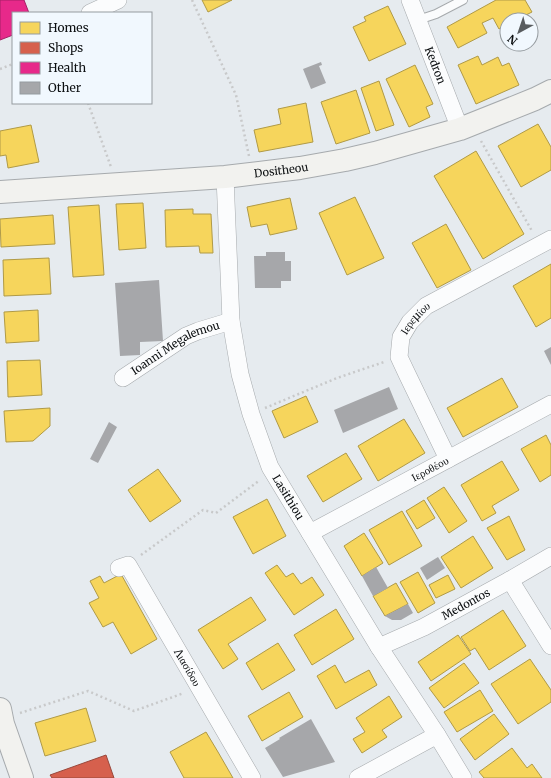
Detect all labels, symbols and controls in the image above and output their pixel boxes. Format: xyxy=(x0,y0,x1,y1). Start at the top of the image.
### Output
legend xyxy=(12,12,152,104)
north arrow xyxy=(499,12,539,52)
text: Homes xyxy=(48,20,89,35)
text: N xyxy=(505,31,520,48)
text: Shops xyxy=(48,40,83,55)
street label: Kedron xyxy=(422,45,449,86)
text: Health xyxy=(48,60,86,75)
text: Other xyxy=(48,80,82,95)
street label: Dositheou xyxy=(253,160,309,180)
street label: Ιερεμίου xyxy=(397,298,433,337)
street label: Ioanni Megalemou xyxy=(128,318,221,378)
street label: Ιεροθέου xyxy=(409,453,451,484)
street label: Lasithiou xyxy=(269,472,307,522)
street label: Medontos xyxy=(439,585,492,623)
street label: Λιασίδου xyxy=(171,645,204,689)

